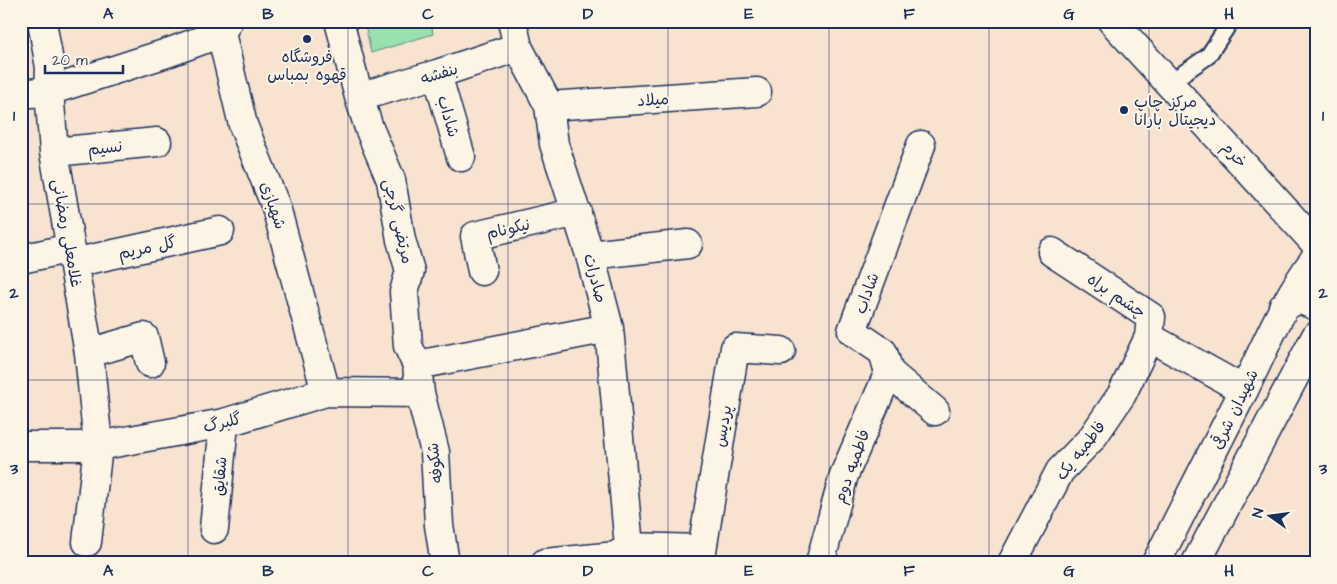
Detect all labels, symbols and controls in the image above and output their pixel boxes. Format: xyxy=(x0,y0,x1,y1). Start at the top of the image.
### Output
text: A xyxy=(103,3,114,25)
text: B xyxy=(262,3,274,25)
text: C xyxy=(422,3,434,25)
text: D xyxy=(583,3,594,25)
text: E xyxy=(744,3,754,25)
text: F xyxy=(903,3,915,25)
text: G xyxy=(1063,3,1075,25)
text: H xyxy=(1224,3,1234,25)
marker: فروشگاه قهوه بمباس xyxy=(301,33,313,45)
scale bar xyxy=(45,42,122,74)
place label: فروشگاه قهوه بمباس xyxy=(267,46,347,86)
text: 20 m xyxy=(52,50,88,71)
street label: بنفشه xyxy=(418,58,461,90)
street label: میلاد xyxy=(636,88,670,112)
place label: مرکز چاپ دیجیتال بارانا xyxy=(1134,91,1216,131)
street label: شاداب xyxy=(432,93,464,140)
marker: مرکز چاپ دیجیتال بارانا xyxy=(1118,104,1130,116)
text: 1 xyxy=(13,105,16,127)
text: 1 xyxy=(1322,105,1325,127)
street label: نسیم xyxy=(87,135,124,162)
street label: خرم xyxy=(1216,137,1252,173)
street label: غلامعلی رمضانی xyxy=(47,177,87,289)
street label: مرتضی گرجی xyxy=(378,177,418,266)
street label: شهبازی xyxy=(255,179,291,232)
street label: نیکونام xyxy=(484,213,532,246)
street label: گل مریم xyxy=(116,231,179,266)
street label: صادرات xyxy=(578,251,612,305)
street label: چشم براه xyxy=(1082,268,1150,324)
street label: شاداب xyxy=(849,270,885,317)
text: 2 xyxy=(8,282,19,304)
text: 2 xyxy=(1317,282,1328,304)
street label: شهیدان شرقی xyxy=(1206,366,1264,453)
street label: پردیس xyxy=(708,403,737,449)
street label: گلبرگ xyxy=(201,408,244,438)
street label: فاطمیه یک xyxy=(1051,416,1111,485)
street label: فاطمیه دوم xyxy=(828,426,876,507)
street label: شکوفه xyxy=(422,441,448,484)
street label: شقایق xyxy=(207,455,233,497)
text: 3 xyxy=(9,458,19,480)
text: 3 xyxy=(1318,458,1328,480)
north arrow xyxy=(1244,492,1294,542)
text: N xyxy=(1248,506,1269,520)
text: A xyxy=(103,560,114,582)
text: B xyxy=(262,560,274,582)
text: C xyxy=(422,560,434,582)
text: D xyxy=(583,560,594,582)
text: E xyxy=(744,560,754,582)
text: F xyxy=(903,560,915,582)
text: G xyxy=(1063,560,1075,582)
text: H xyxy=(1224,560,1234,582)

